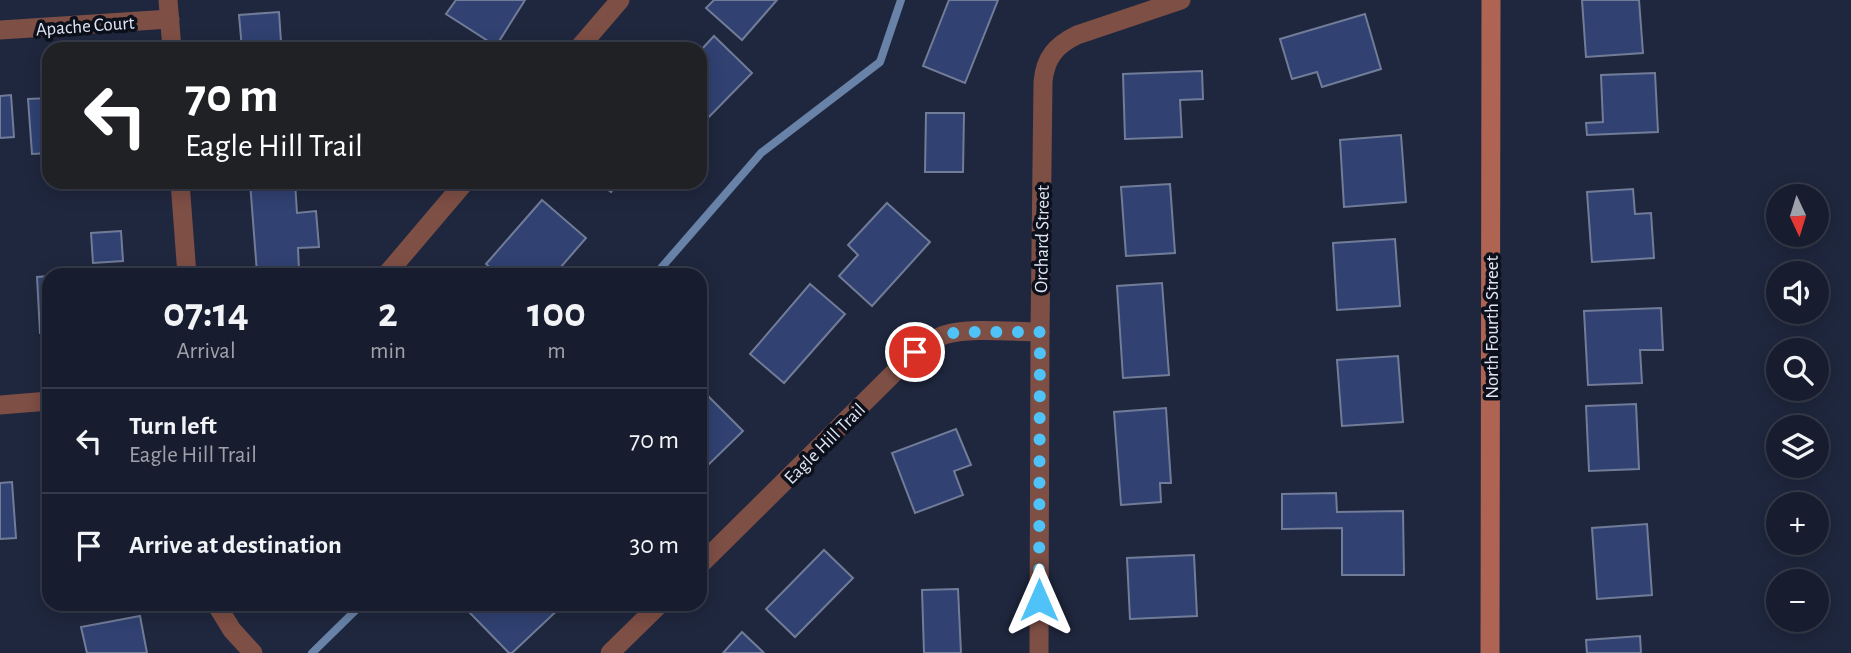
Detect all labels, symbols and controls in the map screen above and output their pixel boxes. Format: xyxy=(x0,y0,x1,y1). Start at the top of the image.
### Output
street label: Apache Court xyxy=(35,14,135,39)
icon: left xyxy=(70,70,161,161)
text: 70 m xyxy=(185,72,279,121)
text: Eagle Hill Trail xyxy=(185,130,363,162)
north arrow xyxy=(1766,184,1829,247)
map controls xyxy=(1766,184,1829,632)
street label: Orchard Street xyxy=(1032,185,1053,293)
street label: North Fourth Street xyxy=(1483,255,1502,399)
button: sound xyxy=(1766,261,1829,324)
text: 07:14 xyxy=(163,292,249,334)
text: 2 xyxy=(378,292,398,334)
text: 100 xyxy=(527,292,586,334)
pin xyxy=(885,322,945,382)
icon: arrive xyxy=(896,333,934,371)
button: search xyxy=(1766,338,1829,401)
text: Arrival xyxy=(176,340,236,363)
text: min xyxy=(370,340,406,363)
text: m xyxy=(547,340,566,363)
street label: Eagle Hill Trail xyxy=(781,400,869,488)
text: Turn left xyxy=(129,413,217,439)
button: layers xyxy=(1766,415,1829,478)
icon: left xyxy=(70,422,108,460)
text: 70 m xyxy=(629,427,679,453)
text: Eagle Hill Trail xyxy=(129,444,257,467)
button: + xyxy=(1766,492,1829,555)
icon: arrive xyxy=(70,527,108,565)
text: Arrive at destination xyxy=(129,532,342,558)
text: 30 m xyxy=(629,532,679,558)
position arrow xyxy=(1002,563,1076,637)
button: − xyxy=(1766,569,1829,632)

